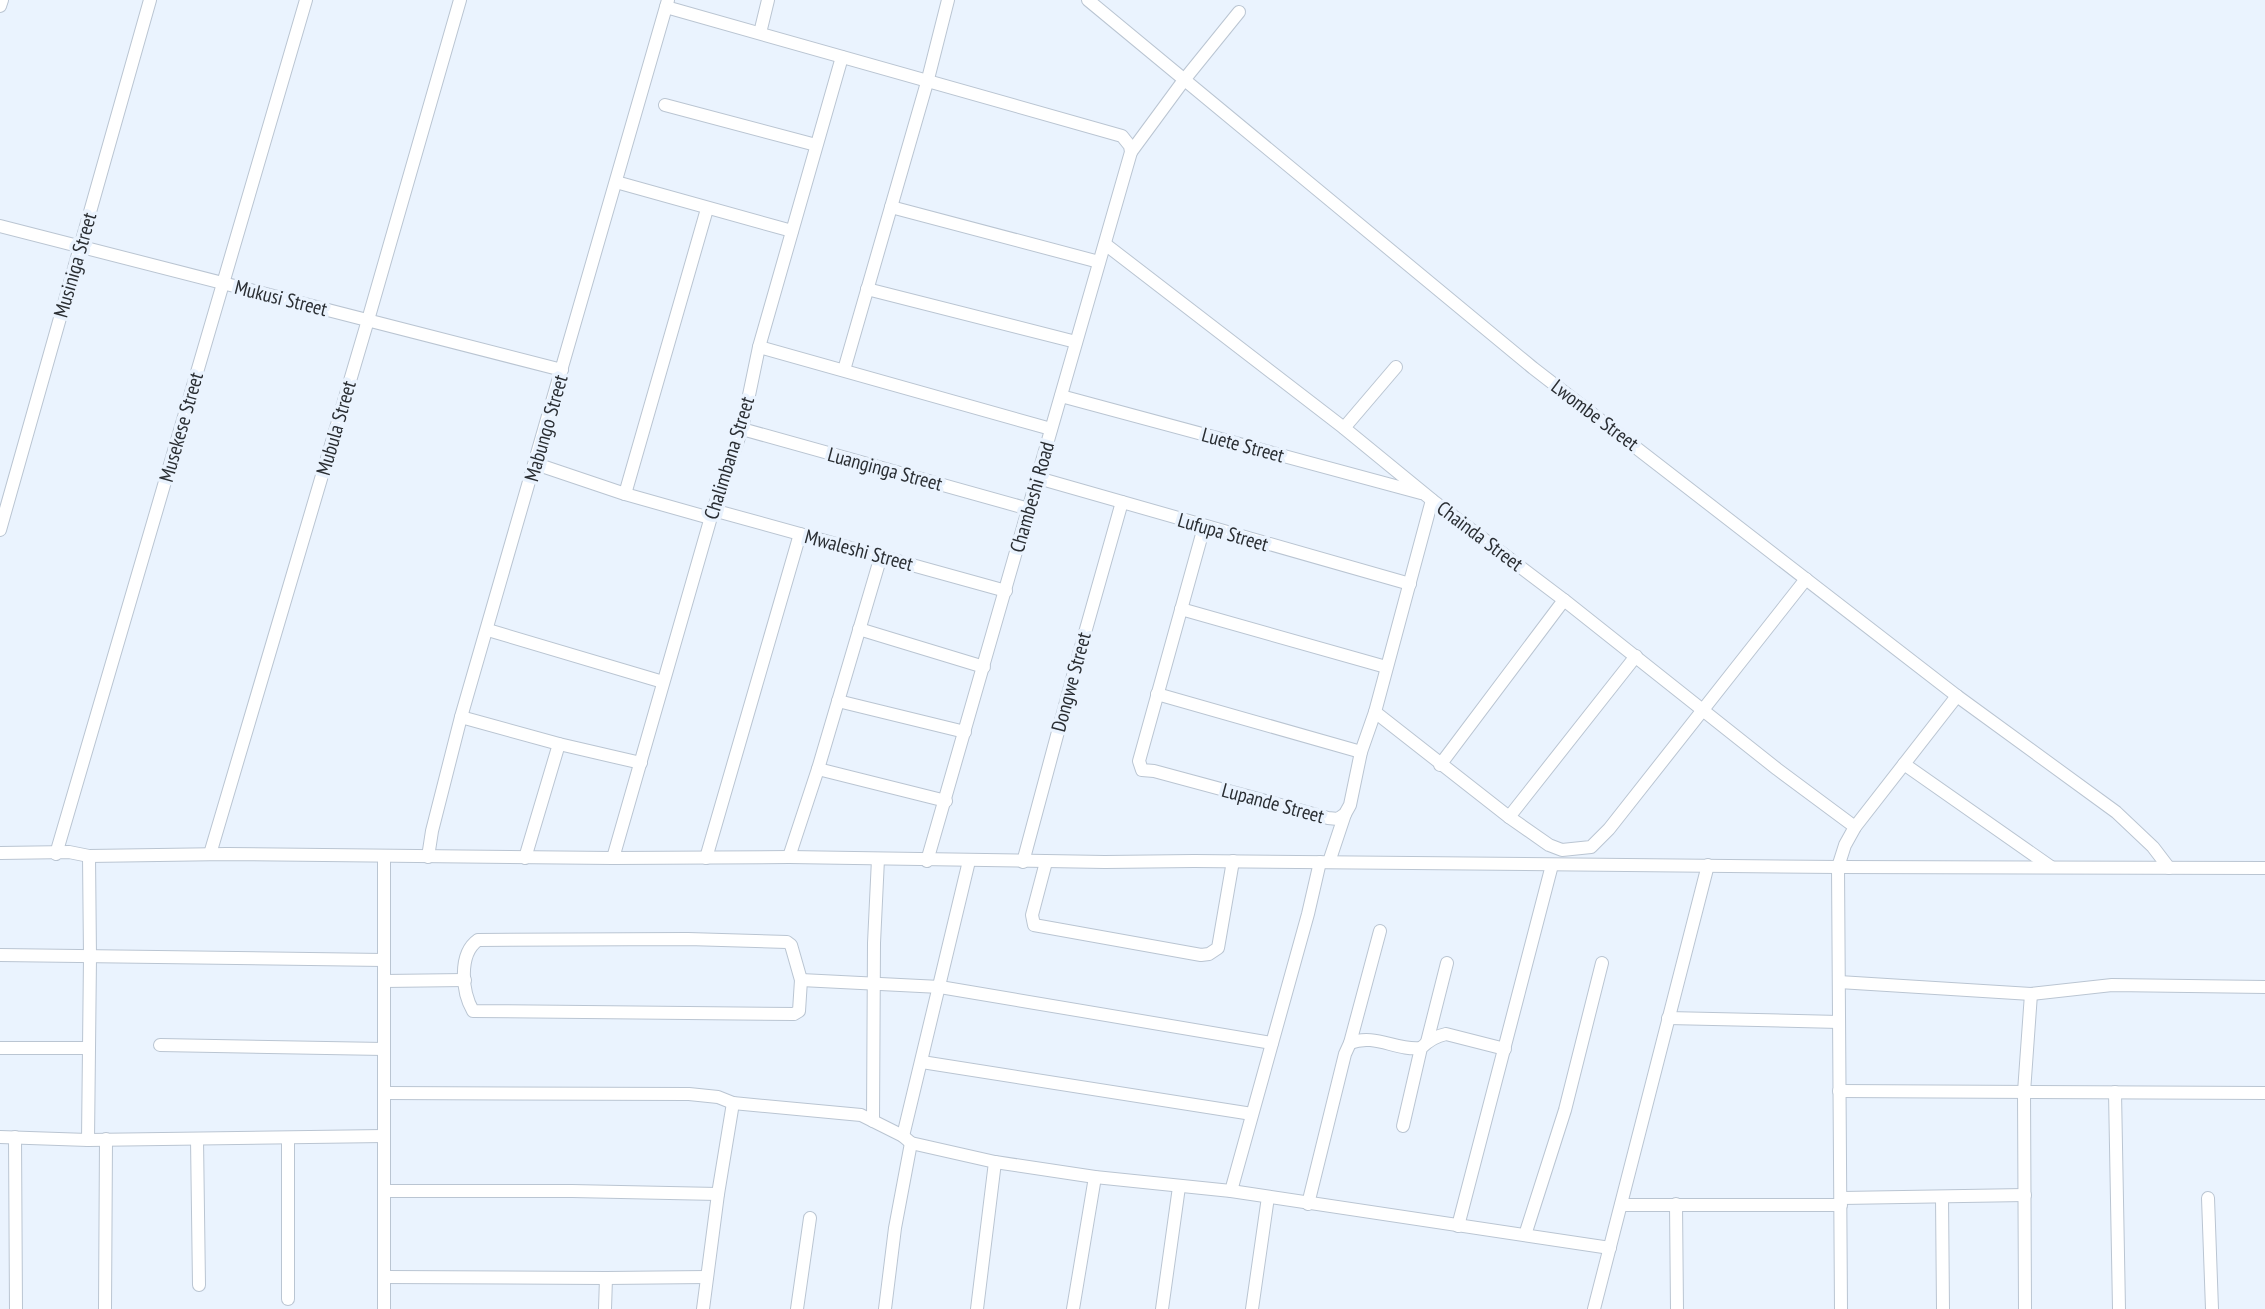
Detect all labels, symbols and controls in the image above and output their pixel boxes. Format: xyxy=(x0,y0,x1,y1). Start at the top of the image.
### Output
street label: Musiniga Street xyxy=(48,209,103,320)
street label: Mukusi Street xyxy=(232,274,331,322)
street label: Musekese Street xyxy=(153,369,209,485)
street label: Mabungo Street xyxy=(518,371,574,484)
street label: Lwombe Street xyxy=(1546,374,1644,457)
street label: Mubula Street xyxy=(310,377,362,478)
street label: Chalimbana Street xyxy=(698,393,760,523)
street label: Luete Street xyxy=(1199,422,1288,469)
street label: Chambeshi Road xyxy=(1004,439,1060,555)
street label: Luanginga Street xyxy=(825,441,946,497)
street label: Chainda Street xyxy=(1432,495,1529,577)
street label: Lufupa Street xyxy=(1175,507,1272,557)
street label: Mwaleshi Street xyxy=(802,523,916,577)
street label: Dongwe Street xyxy=(1045,629,1097,735)
street label: Lupande Street xyxy=(1219,777,1327,829)

